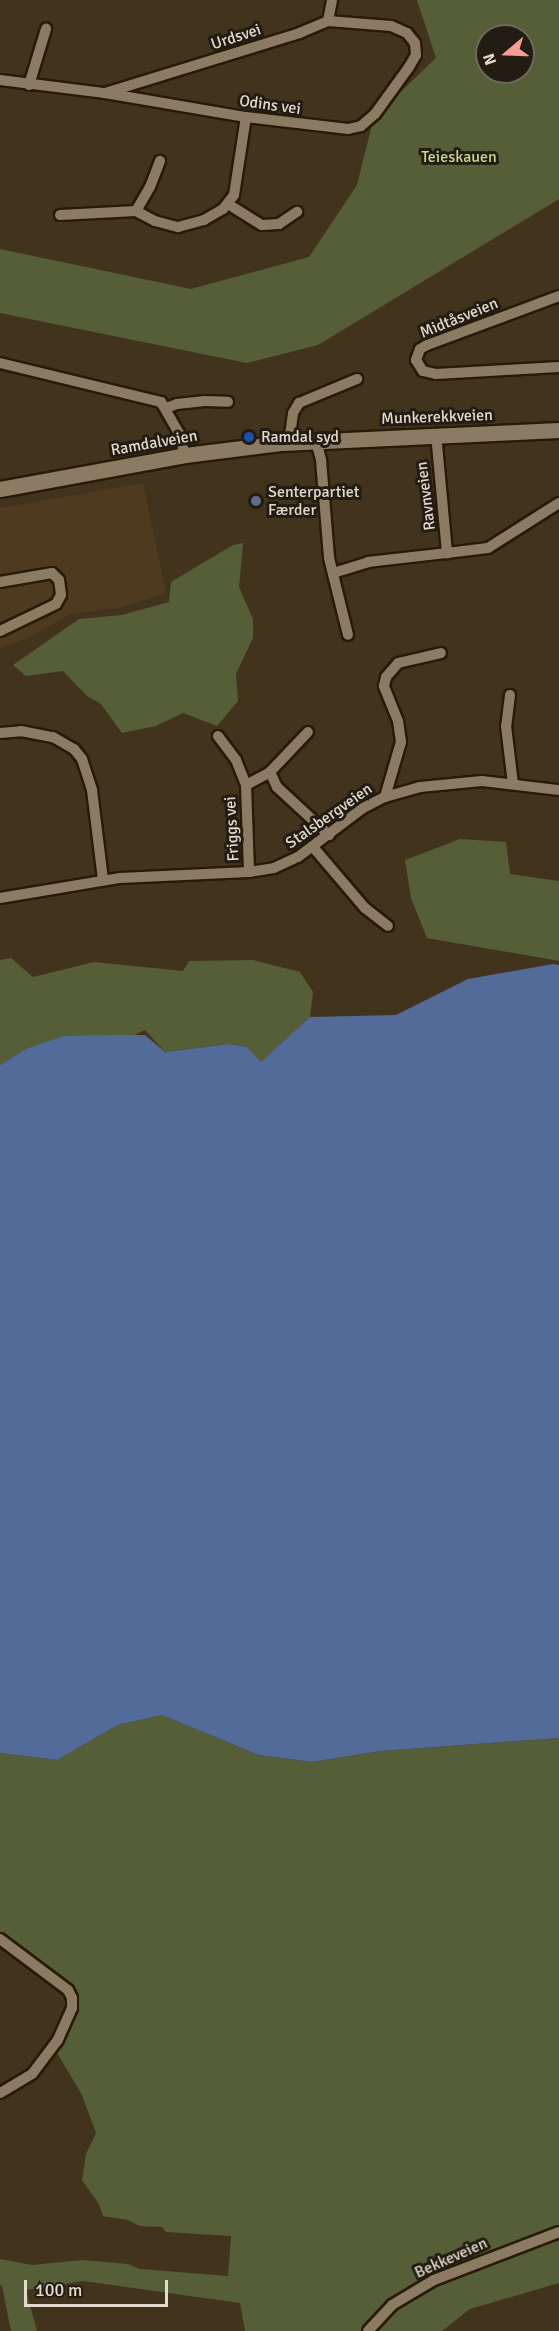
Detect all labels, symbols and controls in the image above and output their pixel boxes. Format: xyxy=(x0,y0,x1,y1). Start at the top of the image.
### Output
street label: Urdsvei xyxy=(209,20,263,54)
north arrow xyxy=(475,24,535,84)
text: N xyxy=(479,51,501,68)
street label: Odins vei xyxy=(238,91,302,119)
park label: Teieskauen xyxy=(421,147,497,167)
street label: Midtåsveien xyxy=(417,294,501,342)
street label: Munkerekkveien xyxy=(381,405,493,429)
street label: Ramdalveien xyxy=(109,426,199,460)
place label: Ramdal syd xyxy=(261,427,339,447)
marker: Ramdal syd xyxy=(242,430,256,444)
street label: Ravnveien xyxy=(412,460,440,532)
place label: Senterpartiet Færder xyxy=(268,482,359,520)
marker: Senterpartiet Færder xyxy=(249,494,263,508)
street label: Stalsbergveien xyxy=(282,779,376,853)
street label: Friggs vei xyxy=(221,796,243,862)
street label: Bekkeveien xyxy=(412,2233,490,2283)
scale bar xyxy=(27,2268,171,2306)
text: 100 m xyxy=(35,2279,82,2301)

